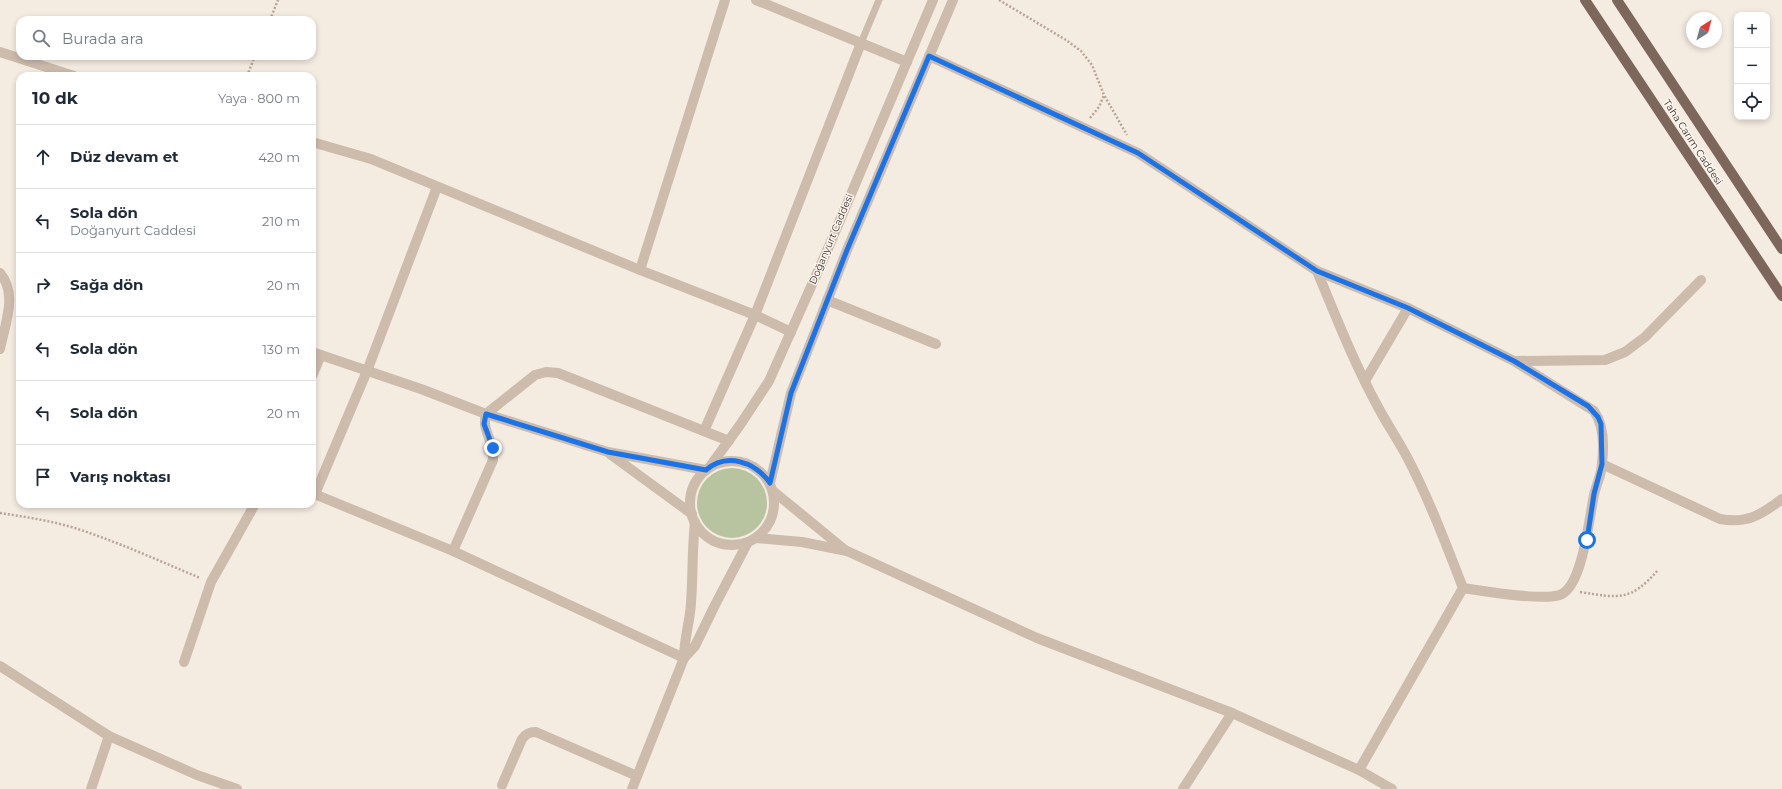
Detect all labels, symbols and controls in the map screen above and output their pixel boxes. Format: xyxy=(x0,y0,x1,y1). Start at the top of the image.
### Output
north arrow xyxy=(1686,12,1722,48)
map controls xyxy=(1734,12,1770,120)
button: + xyxy=(1734,12,1770,48)
search box xyxy=(16,16,316,60)
icon: search xyxy=(30,27,52,49)
text: Burada ara xyxy=(62,29,144,48)
button: − xyxy=(1734,48,1770,84)
button: locate xyxy=(1734,84,1770,120)
text: 10 dk xyxy=(32,88,78,108)
text: Yaya · 800 m xyxy=(218,90,300,106)
street label: Taha Carım Caddesi xyxy=(1660,97,1726,187)
icon: ahead xyxy=(32,146,54,168)
text: Düz devam et xyxy=(70,147,179,166)
text: 420 m xyxy=(258,149,300,165)
street label: Doğanyurt Caddesi xyxy=(806,192,856,286)
text: Sola dön xyxy=(70,203,138,222)
icon: left xyxy=(32,210,54,232)
text: 210 m xyxy=(262,213,300,229)
text: Doğanyurt Caddesi xyxy=(70,222,196,238)
icon: right xyxy=(32,274,54,296)
text: Sağa dön xyxy=(70,275,143,294)
text: 20 m xyxy=(267,277,300,293)
icon: left xyxy=(32,338,54,360)
text: Sola dön xyxy=(70,339,138,358)
text: 130 m xyxy=(262,341,300,357)
icon: left xyxy=(32,402,54,424)
text: Sola dön xyxy=(70,403,138,422)
text: 20 m xyxy=(267,405,300,421)
route end xyxy=(484,439,502,457)
icon: arrive xyxy=(32,466,54,488)
text: Varış noktası xyxy=(70,467,171,486)
route start xyxy=(1578,531,1596,549)

